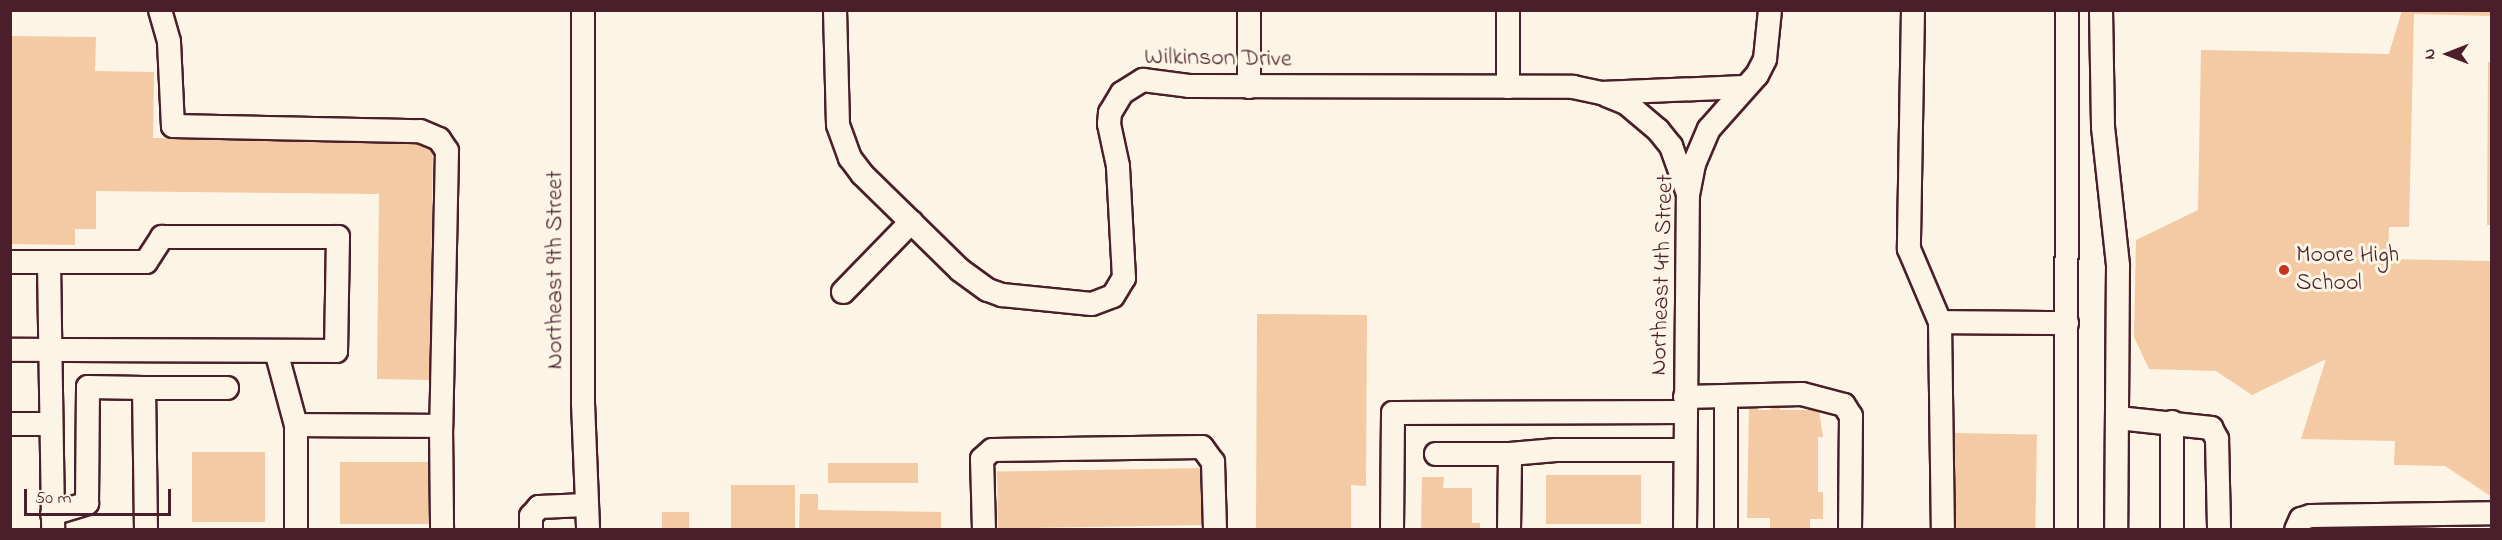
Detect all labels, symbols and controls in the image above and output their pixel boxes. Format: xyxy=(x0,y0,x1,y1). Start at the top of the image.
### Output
north arrow xyxy=(2418,24,2478,84)
street label: Wilkinson Drive xyxy=(1144,43,1292,75)
text: N xyxy=(2418,49,2442,59)
street label: Northeast 9th Street xyxy=(542,171,570,369)
street label: Northeast 4th Street xyxy=(1645,174,1681,376)
place label: Moore High School xyxy=(2296,242,2399,298)
marker: Moore High School xyxy=(2277,263,2291,277)
scale bar xyxy=(27,477,174,515)
text: 50 m xyxy=(35,486,72,512)

